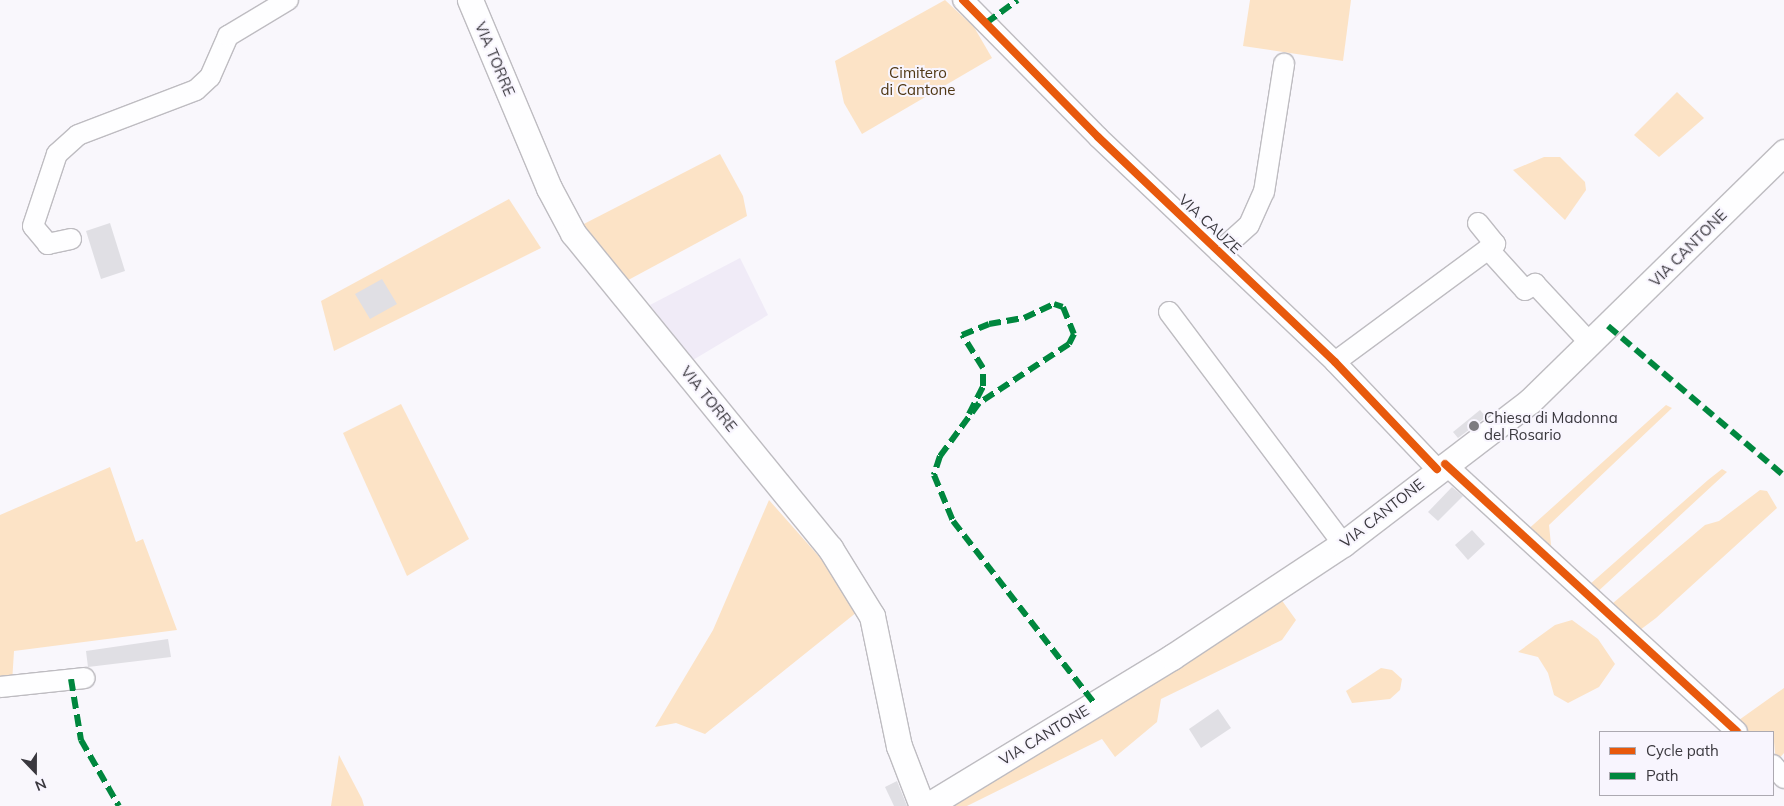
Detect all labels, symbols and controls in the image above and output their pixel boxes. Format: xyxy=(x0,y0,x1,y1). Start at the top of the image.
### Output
street label: VIA TORRE xyxy=(471,19,519,99)
park label: Cimitero di Cantone xyxy=(881,63,955,98)
street label: VIA CAUZE xyxy=(1175,190,1245,258)
street label: VIA CANTONE xyxy=(1646,206,1730,290)
street label: VIA TORRE xyxy=(677,363,741,435)
place label: Chiesa di Madonna del Rosario xyxy=(1484,408,1618,443)
marker: Chiesa di Madonna del Rosario xyxy=(1468,420,1480,432)
street label: VIA CANTONE xyxy=(1336,475,1428,551)
street label: VIA CANTONE xyxy=(996,701,1092,769)
legend xyxy=(1599,731,1774,796)
text: Cycle path xyxy=(1646,741,1719,760)
north arrow xyxy=(10,746,60,796)
text: Path xyxy=(1646,766,1678,785)
text: N xyxy=(32,775,49,795)

